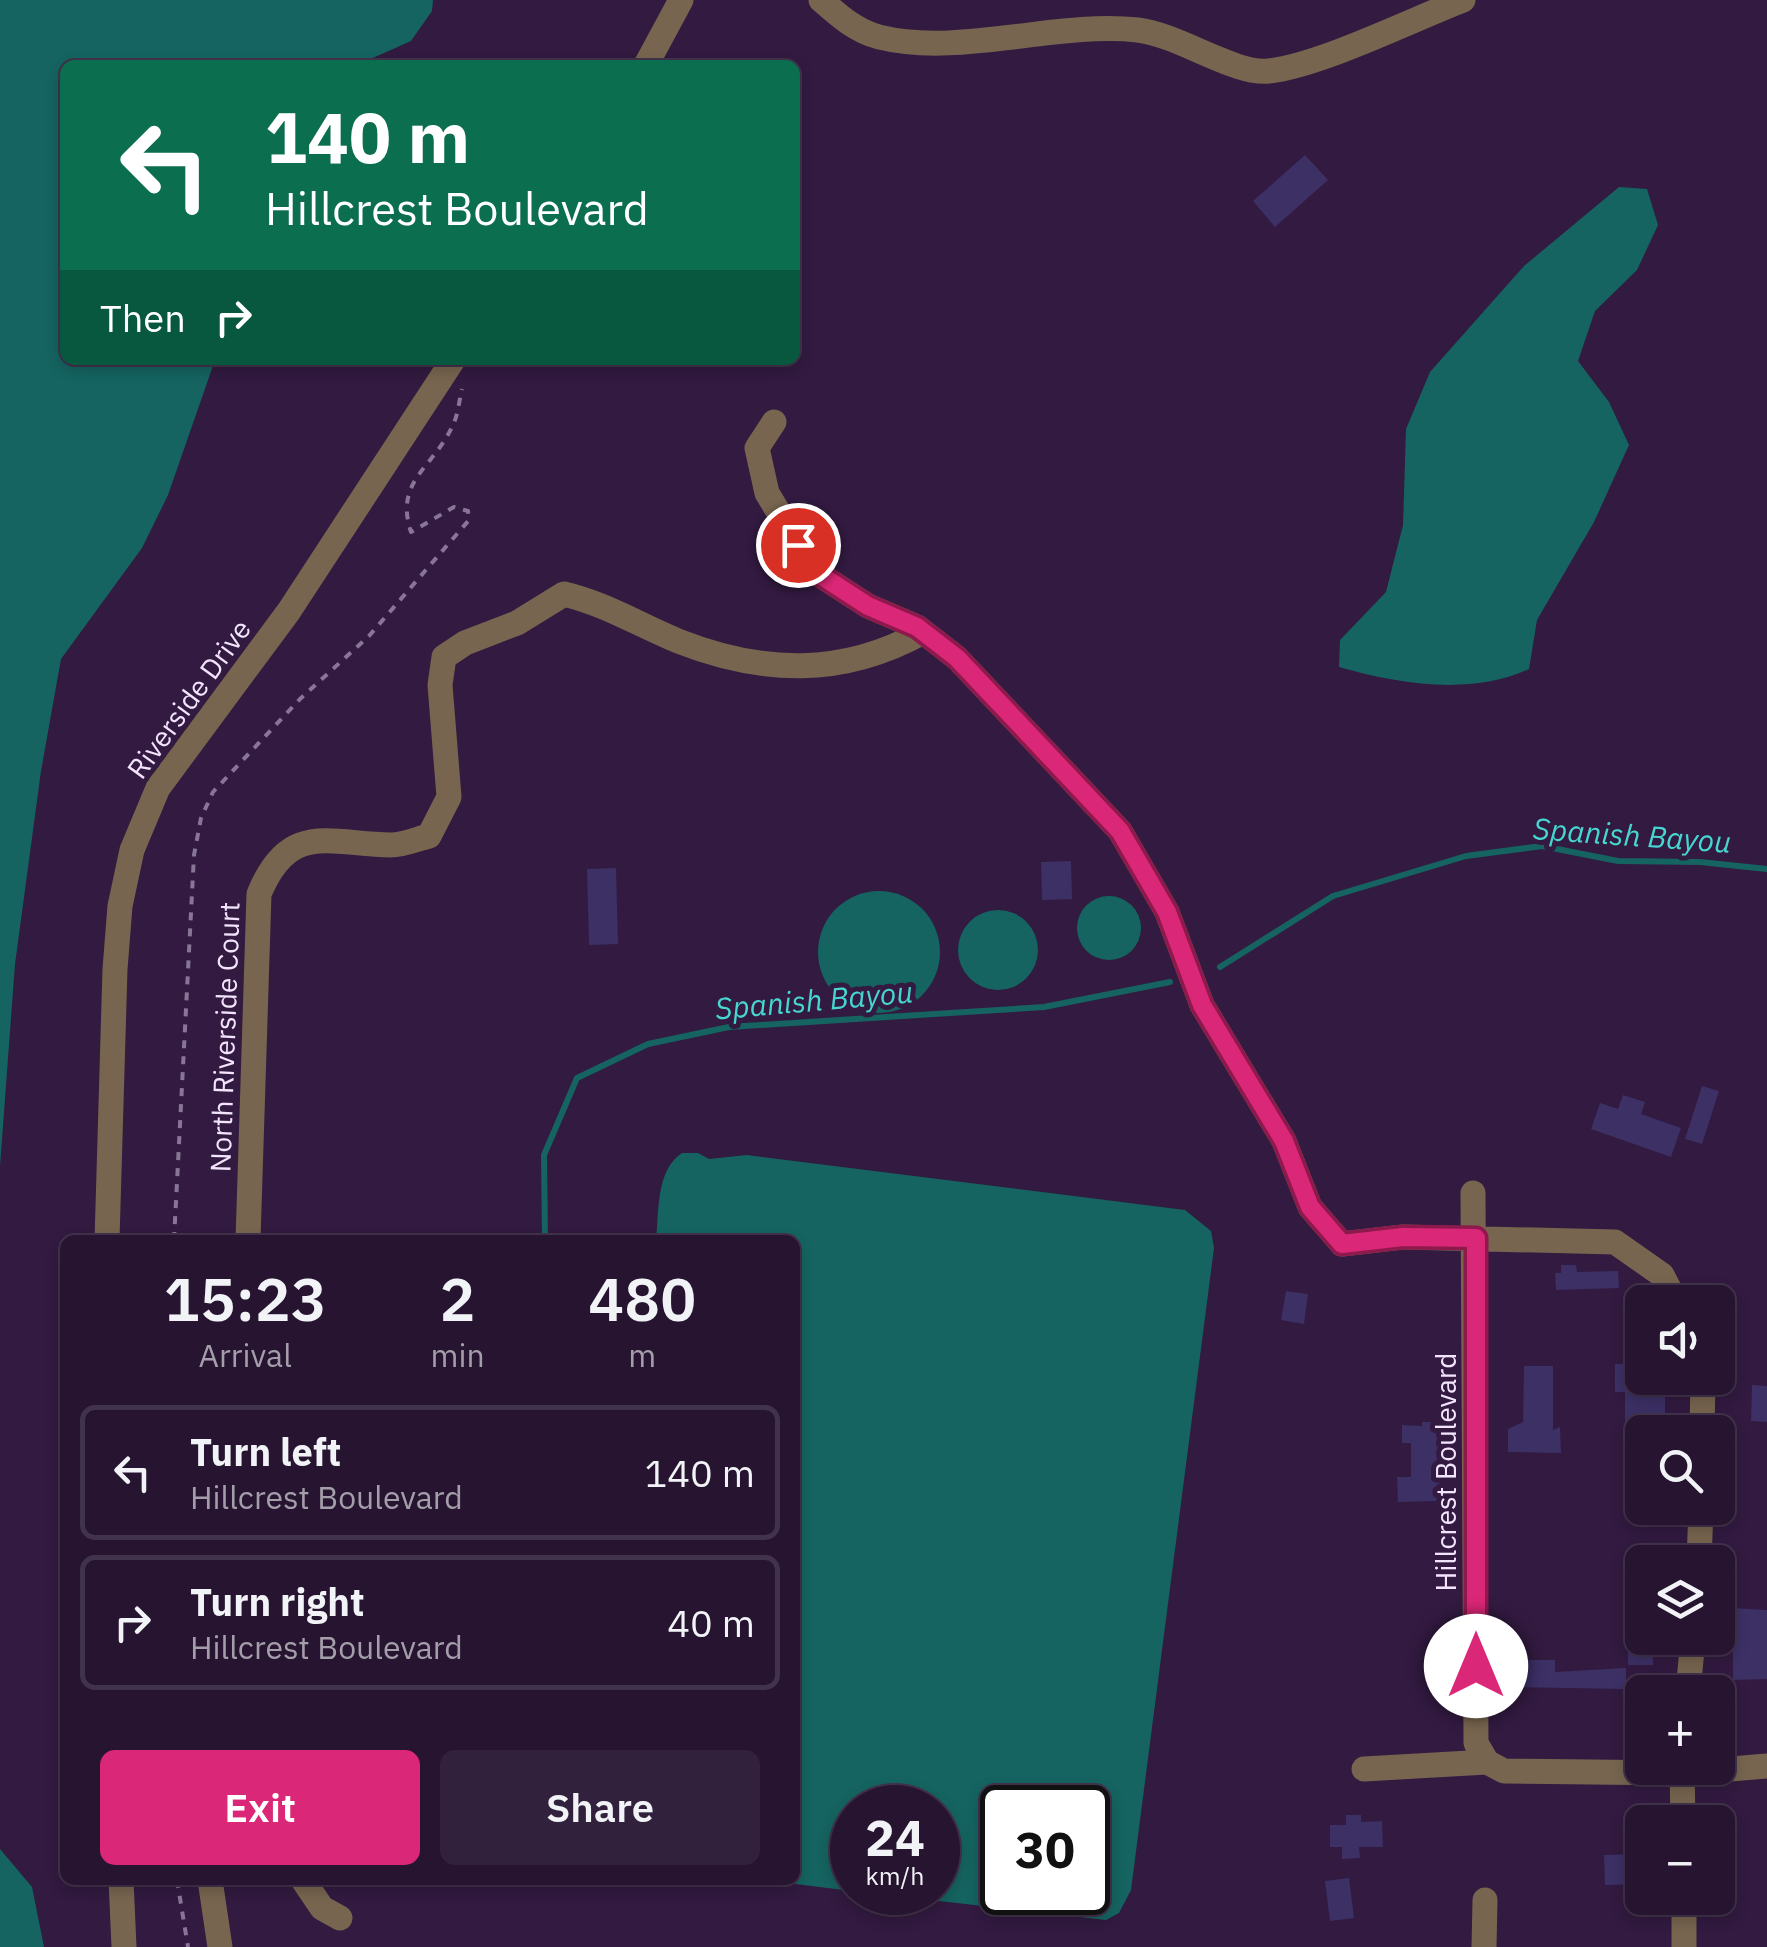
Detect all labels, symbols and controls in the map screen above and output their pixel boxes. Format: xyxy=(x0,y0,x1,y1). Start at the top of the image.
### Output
text: 140 m xyxy=(265,91,470,182)
icon: left xyxy=(100,100,230,230)
text: Hillcrest Boulevard xyxy=(265,179,649,237)
icon: right xyxy=(206,290,261,345)
text: Then xyxy=(100,293,186,342)
pin xyxy=(756,503,841,588)
icon: arrive xyxy=(771,518,826,573)
street label: Riverside Drive xyxy=(118,612,259,786)
water label: Spanish Bayou xyxy=(1532,808,1733,861)
street label: North Riverside Court xyxy=(201,901,248,1173)
water label: Spanish Bayou xyxy=(713,971,915,1028)
text: 15:23 xyxy=(164,1259,327,1338)
text: 2 xyxy=(440,1259,476,1338)
text: 480 xyxy=(588,1259,696,1338)
map controls xyxy=(1625,1285,1735,1915)
button: sound xyxy=(1625,1285,1735,1395)
text: Arrival xyxy=(199,1334,292,1376)
text: min xyxy=(430,1334,485,1376)
text: m xyxy=(628,1334,656,1376)
street label: Hillcrest Boulevard xyxy=(1427,1353,1464,1591)
button: search xyxy=(1625,1415,1735,1525)
text: Turn left xyxy=(190,1427,341,1476)
icon: left xyxy=(105,1445,160,1500)
text: 140 m xyxy=(644,1448,755,1497)
text: Hillcrest Boulevard xyxy=(190,1476,463,1518)
button: layers xyxy=(1625,1545,1735,1655)
text: Turn right xyxy=(190,1577,365,1626)
icon: right xyxy=(105,1595,160,1650)
text: 40 m xyxy=(667,1598,755,1647)
position arrow xyxy=(1424,1614,1528,1718)
text: Hillcrest Boulevard xyxy=(190,1626,463,1668)
button: + xyxy=(1625,1675,1735,1785)
button: Exit xyxy=(100,1750,420,1865)
button: Share xyxy=(440,1750,760,1865)
speed limit sign: 30 xyxy=(980,1785,1110,1915)
text: 24 xyxy=(865,1805,925,1870)
button: − xyxy=(1625,1805,1735,1915)
text: km/h xyxy=(866,1859,924,1892)

